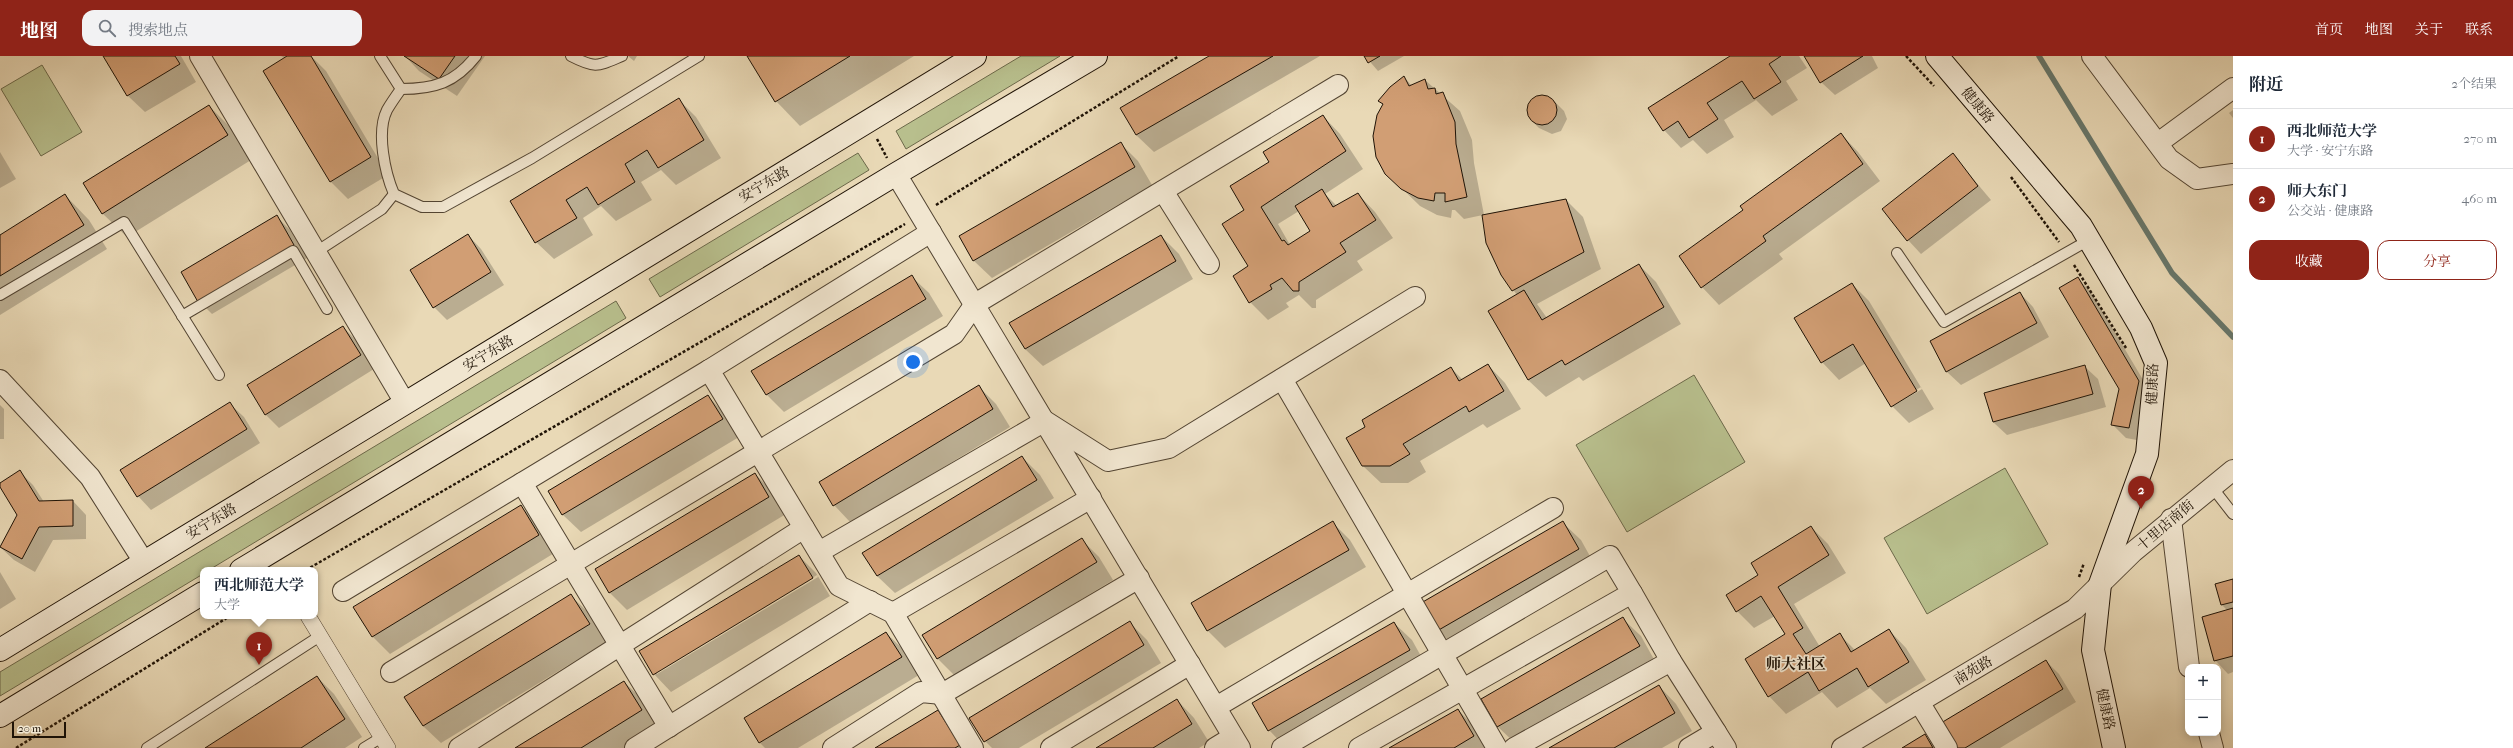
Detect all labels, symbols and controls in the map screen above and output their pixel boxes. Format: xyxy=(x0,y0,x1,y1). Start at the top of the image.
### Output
search box xyxy=(82,10,362,46)
icon: search xyxy=(96,17,118,39)
text: 地图 xyxy=(20,20,58,42)
text: 搜索地点 xyxy=(128,21,188,39)
text: 首页 xyxy=(2315,21,2343,38)
text: 地图 xyxy=(2365,21,2393,38)
text: 关于 xyxy=(2415,21,2443,38)
text: 联系 xyxy=(2465,21,2493,38)
text: 附近 xyxy=(2249,74,2283,94)
text: 2个结果 xyxy=(2451,76,2497,91)
street label: 健康路 xyxy=(1958,84,1998,127)
text: 西北师范大学 xyxy=(2287,122,2377,140)
text: 1 xyxy=(2260,131,2264,146)
text: 270 m xyxy=(2463,131,2497,146)
text: 大学 · 安宁东路 xyxy=(2287,143,2373,158)
street label: 安宁东路 xyxy=(736,163,793,206)
text: 师大东门 xyxy=(2287,182,2347,200)
text: 2 xyxy=(2259,191,2265,206)
text: 460 m xyxy=(2462,191,2497,206)
text: 公交站 · 健康路 xyxy=(2287,203,2373,218)
button: 收藏 xyxy=(2249,240,2369,280)
button: 分享 xyxy=(2377,240,2497,280)
street label: 安宁东路 xyxy=(460,332,517,375)
your location xyxy=(903,352,923,372)
street label: 健康路 xyxy=(2143,363,2162,405)
pin: 2 xyxy=(2128,476,2154,509)
street label: 十里店南街 xyxy=(2133,496,2198,554)
street label: 安宁东路 xyxy=(183,500,240,543)
popup xyxy=(200,567,318,619)
text: 西北师范大学 xyxy=(214,576,304,594)
text: 大学 xyxy=(214,597,240,612)
pin: 1 xyxy=(246,632,272,665)
street label: 南苑路 xyxy=(1951,652,1996,689)
district label: 师大社区 xyxy=(1766,655,1826,673)
map controls xyxy=(2185,664,2221,736)
button: + xyxy=(2185,664,2221,700)
street label: 健康路 xyxy=(2093,687,2118,731)
button: − xyxy=(2185,700,2221,736)
scale bar xyxy=(12,720,66,739)
text: 20 m xyxy=(18,722,41,735)

